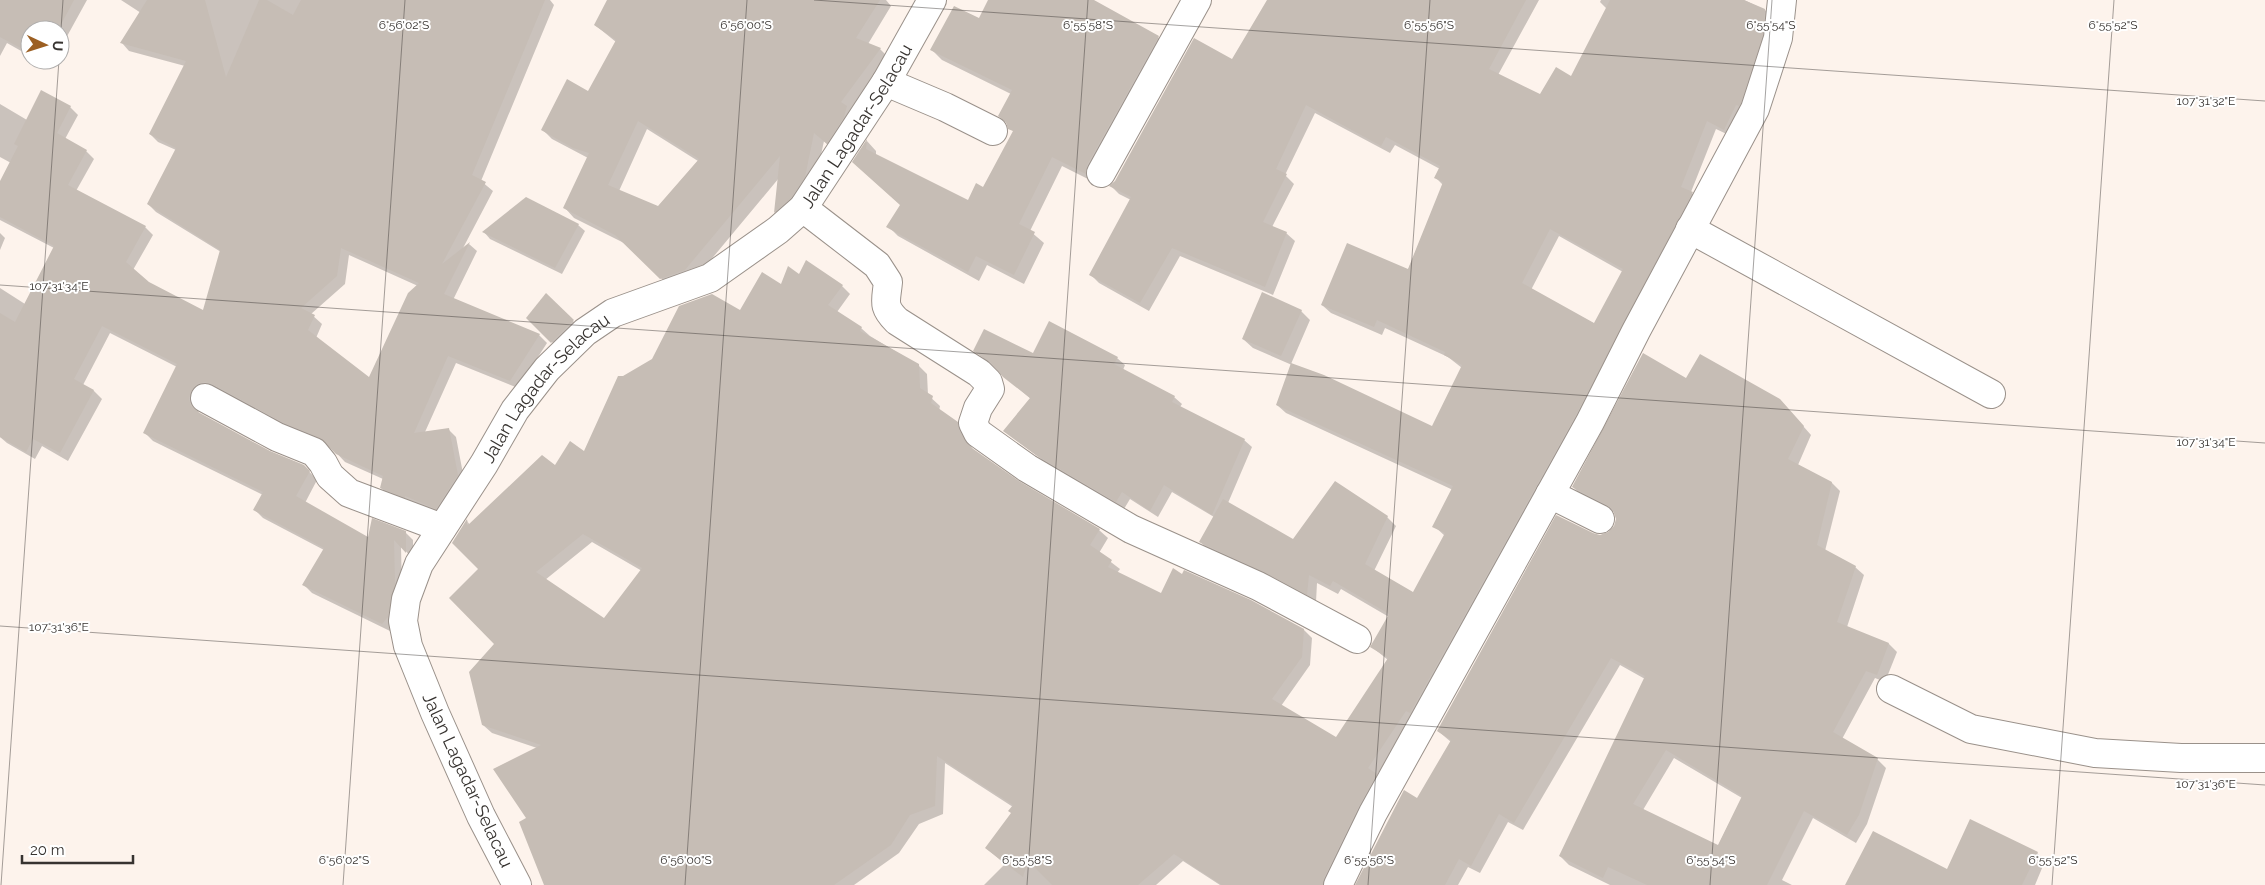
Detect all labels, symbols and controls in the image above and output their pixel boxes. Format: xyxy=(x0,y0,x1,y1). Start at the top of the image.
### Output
text: 6°56'02"S xyxy=(379,18,429,32)
text: 6°56'00"S xyxy=(720,18,772,32)
text: 6°55'58"S xyxy=(1063,18,1113,32)
text: 6°55'56"S xyxy=(1404,18,1454,32)
text: 6°55'54"S xyxy=(1746,18,1796,32)
text: 6°55'52"S xyxy=(2088,18,2138,32)
north arrow xyxy=(20,20,70,70)
text: U xyxy=(50,40,66,52)
street label: Jalan Lagadar-Selacau xyxy=(796,40,916,211)
text: 107°31'32"E xyxy=(2177,94,2235,108)
text: 107°31'34"E xyxy=(29,279,89,293)
street label: Jalan Lagadar-Selacau xyxy=(477,308,613,466)
text: 107°31'34"E xyxy=(2176,435,2236,449)
text: 107°31'36"E xyxy=(29,620,89,634)
street label: Jalan Lagadar-Selacau xyxy=(418,689,518,871)
text: 107°31'36"E xyxy=(2176,777,2236,791)
scale bar xyxy=(22,832,134,864)
text: 20 m xyxy=(30,841,65,859)
text: 6°56'02"S xyxy=(319,853,369,867)
text: 6°56'00"S xyxy=(660,853,712,867)
text: 6°55'58"S xyxy=(1002,853,1052,867)
text: 6°55'56"S xyxy=(1344,853,1394,867)
text: 6°55'54"S xyxy=(1686,853,1736,867)
text: 6°55'52"S xyxy=(2028,853,2078,867)

